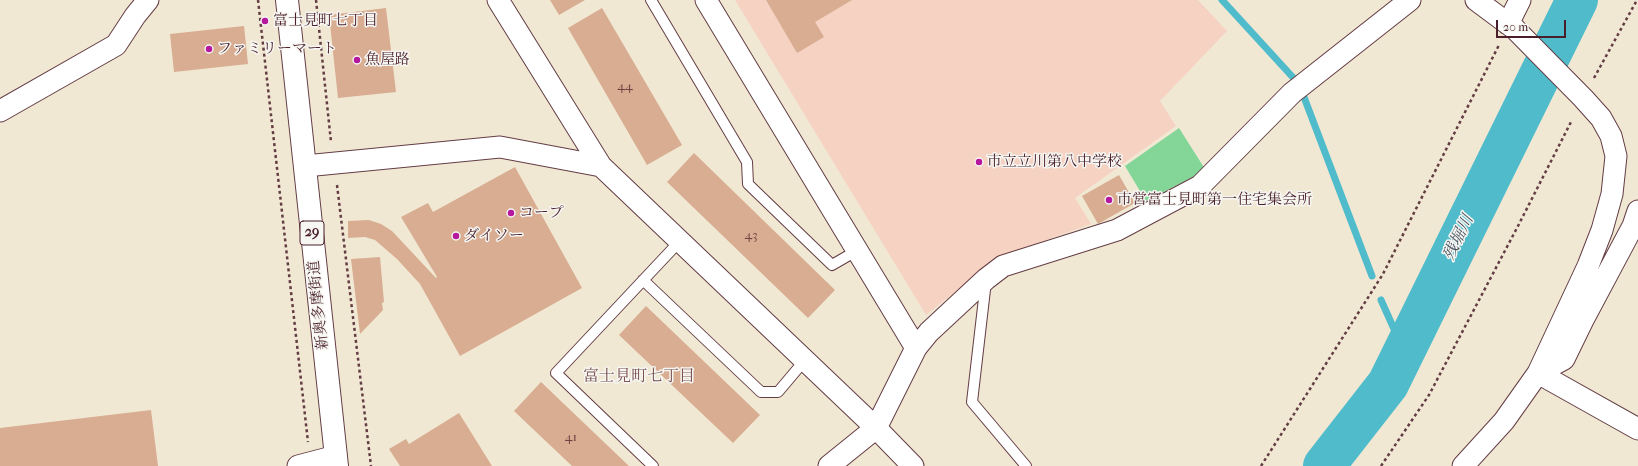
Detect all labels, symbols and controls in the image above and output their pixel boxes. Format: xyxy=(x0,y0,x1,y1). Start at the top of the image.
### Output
place label: 富士見町七丁目 xyxy=(273,12,378,30)
scale bar xyxy=(1498,12,1568,38)
marker: 富士見町七丁目 xyxy=(260,16,270,26)
text: 20 m xyxy=(1503,20,1528,34)
place label: ファミリーマート xyxy=(217,40,337,58)
marker: ファミリーマート xyxy=(204,44,214,54)
place label: 魚屋路 xyxy=(365,51,410,69)
marker: 魚屋路 xyxy=(352,55,362,65)
house number: 44 xyxy=(617,79,633,95)
place label: 市立立川第八中学校 xyxy=(987,153,1122,171)
marker: 市立立川第八中学校 xyxy=(974,157,984,167)
place label: 市営富士見町第一住宅集会所 xyxy=(1117,191,1312,209)
marker: 市営富士見町第一住宅集会所 xyxy=(1104,195,1114,205)
place label: コープ xyxy=(519,204,564,222)
marker: コープ xyxy=(506,208,516,218)
water label: 残堀川 xyxy=(1440,212,1478,264)
road number: 29 xyxy=(300,221,324,245)
place label: ダイソー xyxy=(464,227,524,245)
house number: 43 xyxy=(744,228,758,244)
marker: ダイソー xyxy=(451,231,461,241)
street label: 新奥多摩街道 xyxy=(305,259,333,351)
district label: 富士見町七丁目 xyxy=(583,367,695,387)
house number: 41 xyxy=(565,430,577,446)

